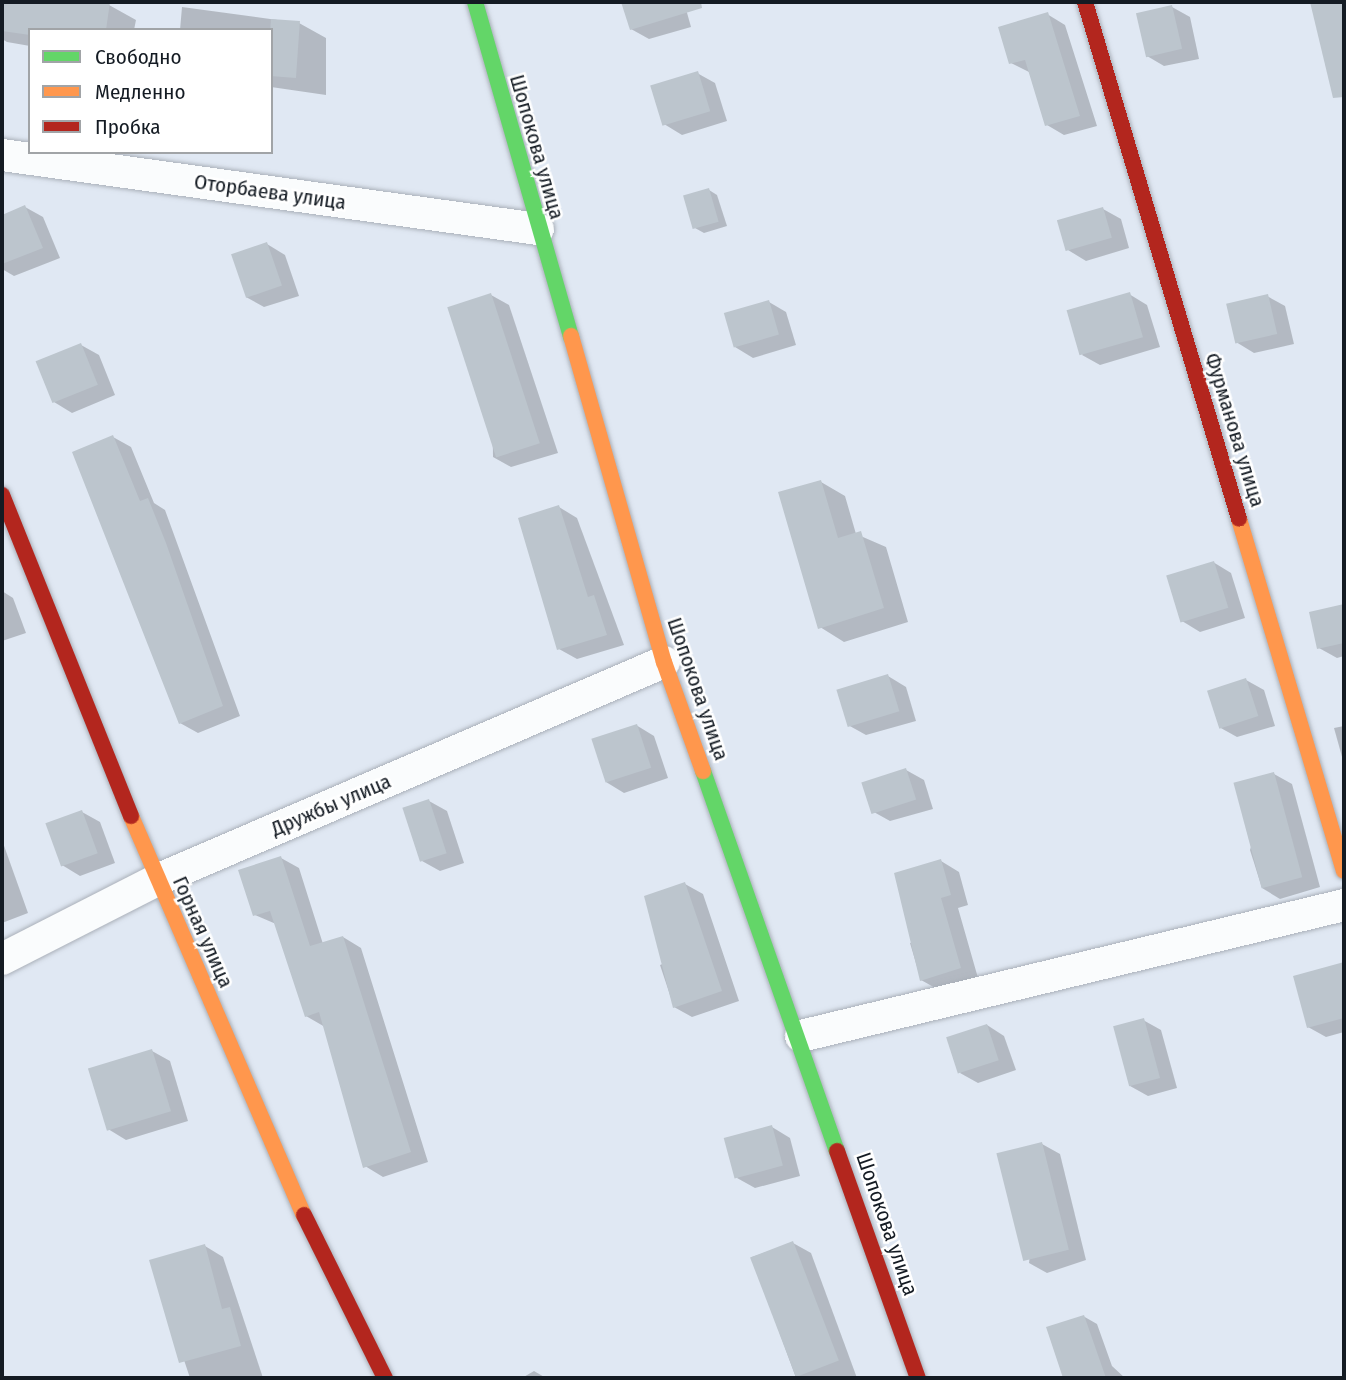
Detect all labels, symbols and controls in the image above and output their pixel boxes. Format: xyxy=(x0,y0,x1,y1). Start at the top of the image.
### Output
legend xyxy=(28,28,273,154)
text: Свободно xyxy=(95,44,181,70)
street label: Шопокова улица xyxy=(504,72,570,222)
text: Медленно xyxy=(95,79,185,105)
text: Пробка xyxy=(95,114,161,140)
street label: Оторбаева улица xyxy=(193,169,347,215)
street label: Фурманова улица xyxy=(1200,350,1270,510)
street label: Шопокова улица xyxy=(662,614,734,764)
street label: Дружбы улица xyxy=(267,768,395,842)
street label: Горная улица xyxy=(167,872,239,992)
street label: Шопокова улица xyxy=(851,1149,923,1299)

